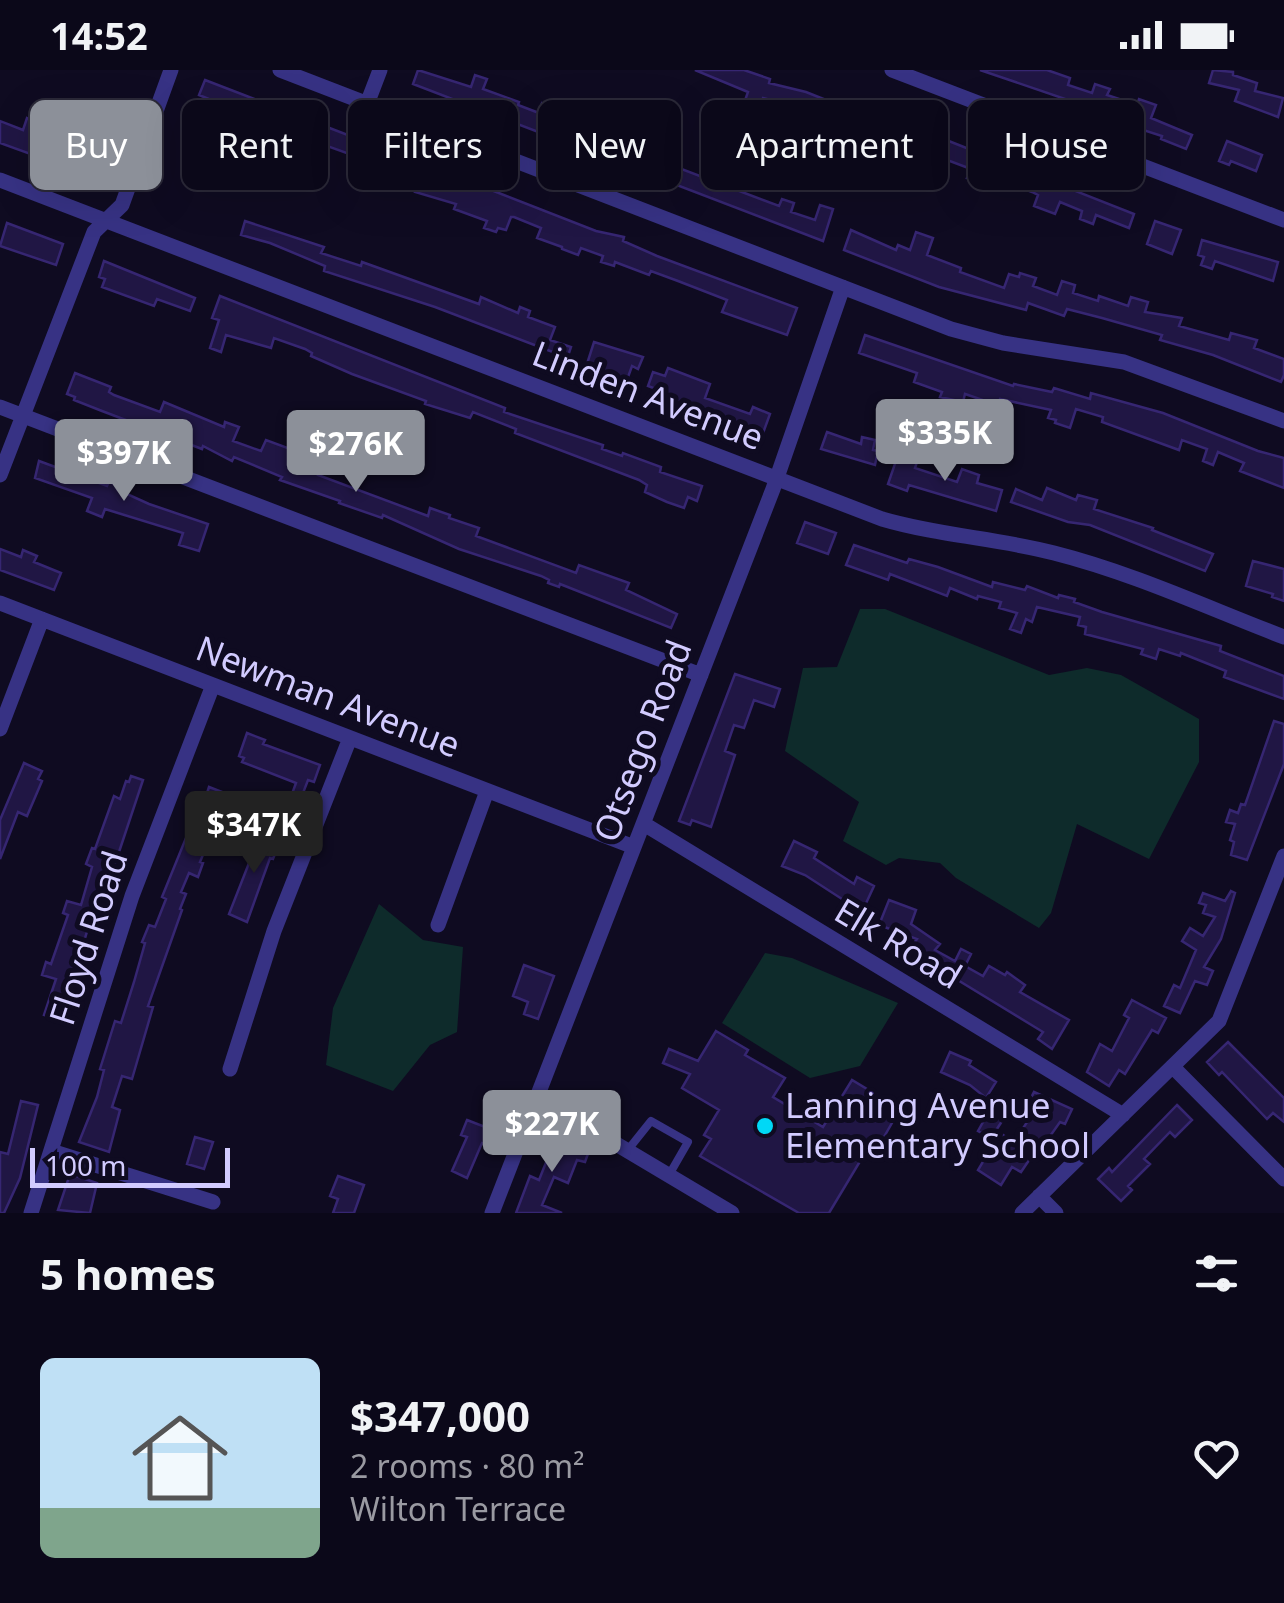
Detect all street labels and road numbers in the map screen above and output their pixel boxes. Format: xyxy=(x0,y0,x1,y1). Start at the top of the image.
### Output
street label: Linden Avenue xyxy=(526,329,771,460)
street label: Newman Avenue xyxy=(190,624,467,768)
street label: Otsego Road xyxy=(582,633,702,848)
street label: Floyd Road xyxy=(37,845,138,1031)
street label: Elk Road xyxy=(827,886,971,999)

